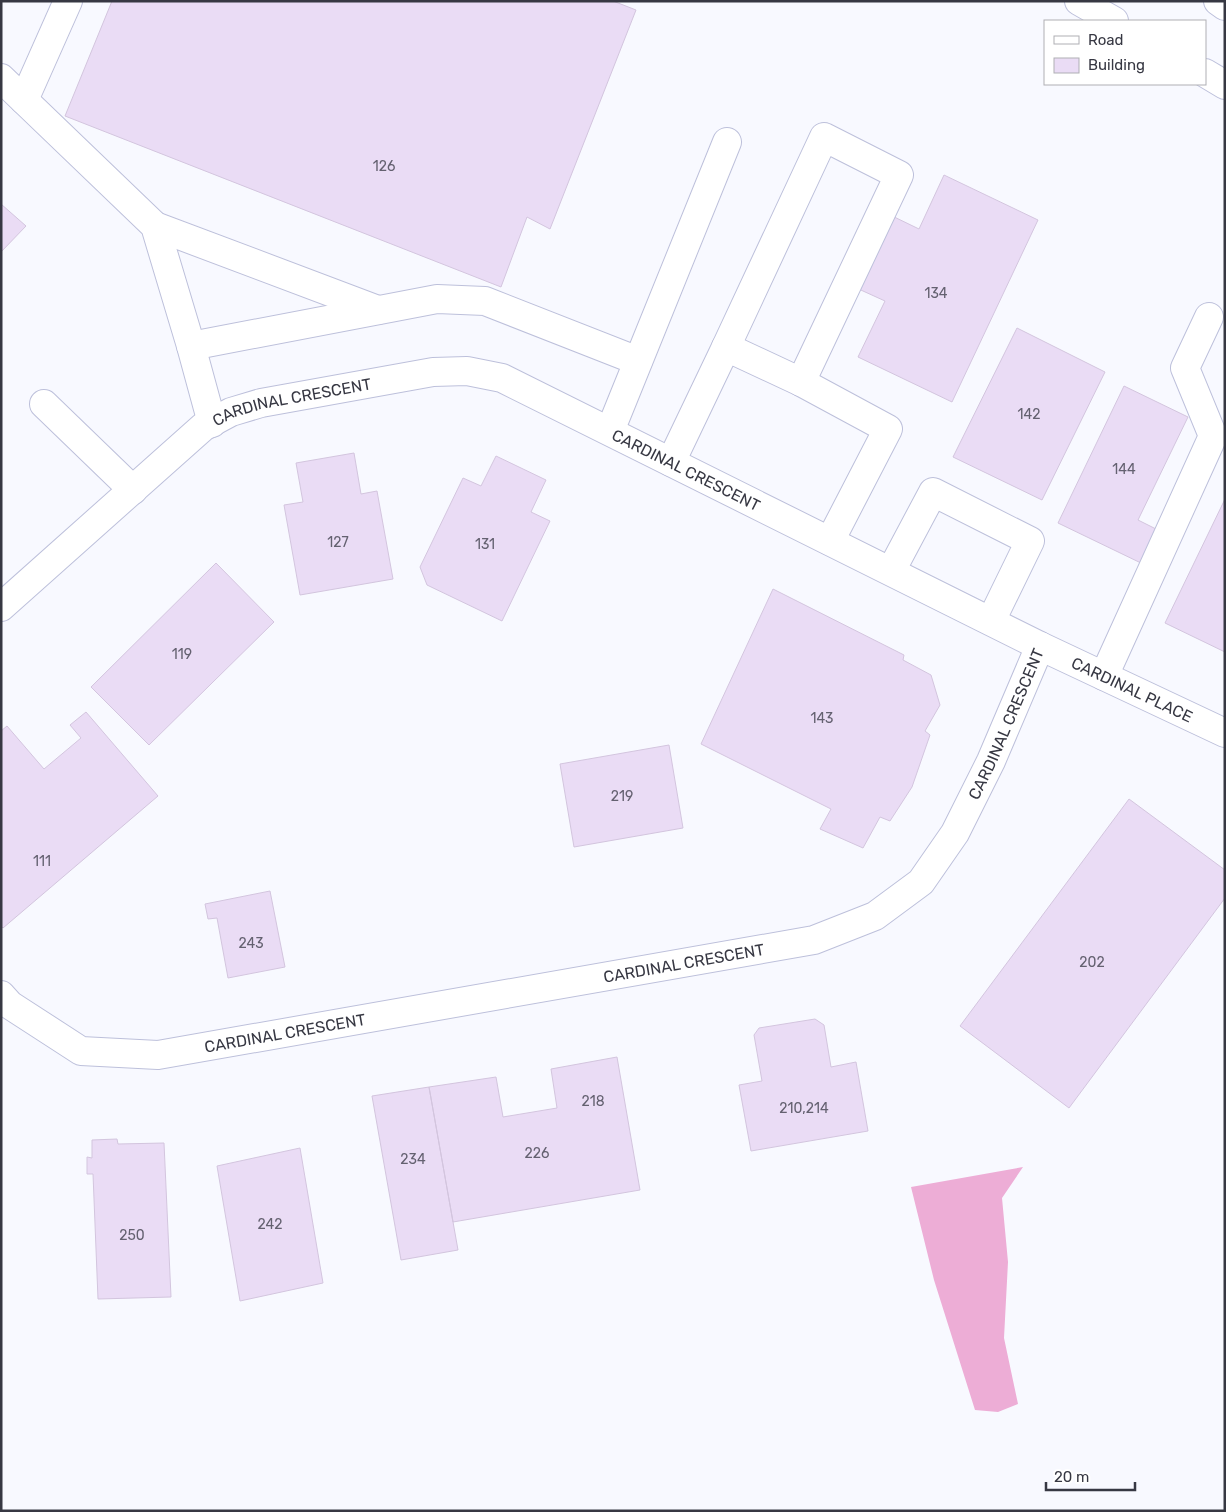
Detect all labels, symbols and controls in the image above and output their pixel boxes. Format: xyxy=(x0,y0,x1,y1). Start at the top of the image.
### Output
legend xyxy=(1044,20,1206,85)
text: Road xyxy=(1088,31,1124,49)
text: Building xyxy=(1088,56,1145,74)
house number: 126 xyxy=(373,158,395,175)
house number: 134 xyxy=(924,285,948,302)
street label: CARDINAL CRESCENT xyxy=(209,374,373,430)
house number: 142 xyxy=(1018,406,1040,423)
street label: CARDINAL CRESCENT xyxy=(609,425,763,515)
house number: 144 xyxy=(1112,461,1136,478)
house number: 127 xyxy=(327,534,349,551)
house number: 131 xyxy=(475,536,495,553)
house number: 119 xyxy=(172,646,192,663)
street label: CARDINAL CRESCENT xyxy=(964,646,1048,803)
street label: CARDINAL PLACE xyxy=(1068,653,1196,726)
house number: 143 xyxy=(810,710,834,727)
house number: 219 xyxy=(611,788,633,805)
house number: 111 xyxy=(33,853,51,870)
house number: 243 xyxy=(238,935,264,952)
street label: CARDINAL CRESCENT xyxy=(602,940,766,987)
house number: 202 xyxy=(1079,954,1105,971)
street label: CARDINAL CRESCENT xyxy=(203,1010,367,1057)
house number: 218 xyxy=(581,1093,605,1110)
house number: 210,214 xyxy=(779,1100,829,1117)
house number: 226 xyxy=(525,1145,549,1162)
house number: 234 xyxy=(400,1151,426,1168)
house number: 242 xyxy=(258,1216,283,1233)
house number: 250 xyxy=(119,1227,145,1244)
scale bar xyxy=(1046,1460,1135,1492)
text: 20 m xyxy=(1054,1468,1089,1486)

